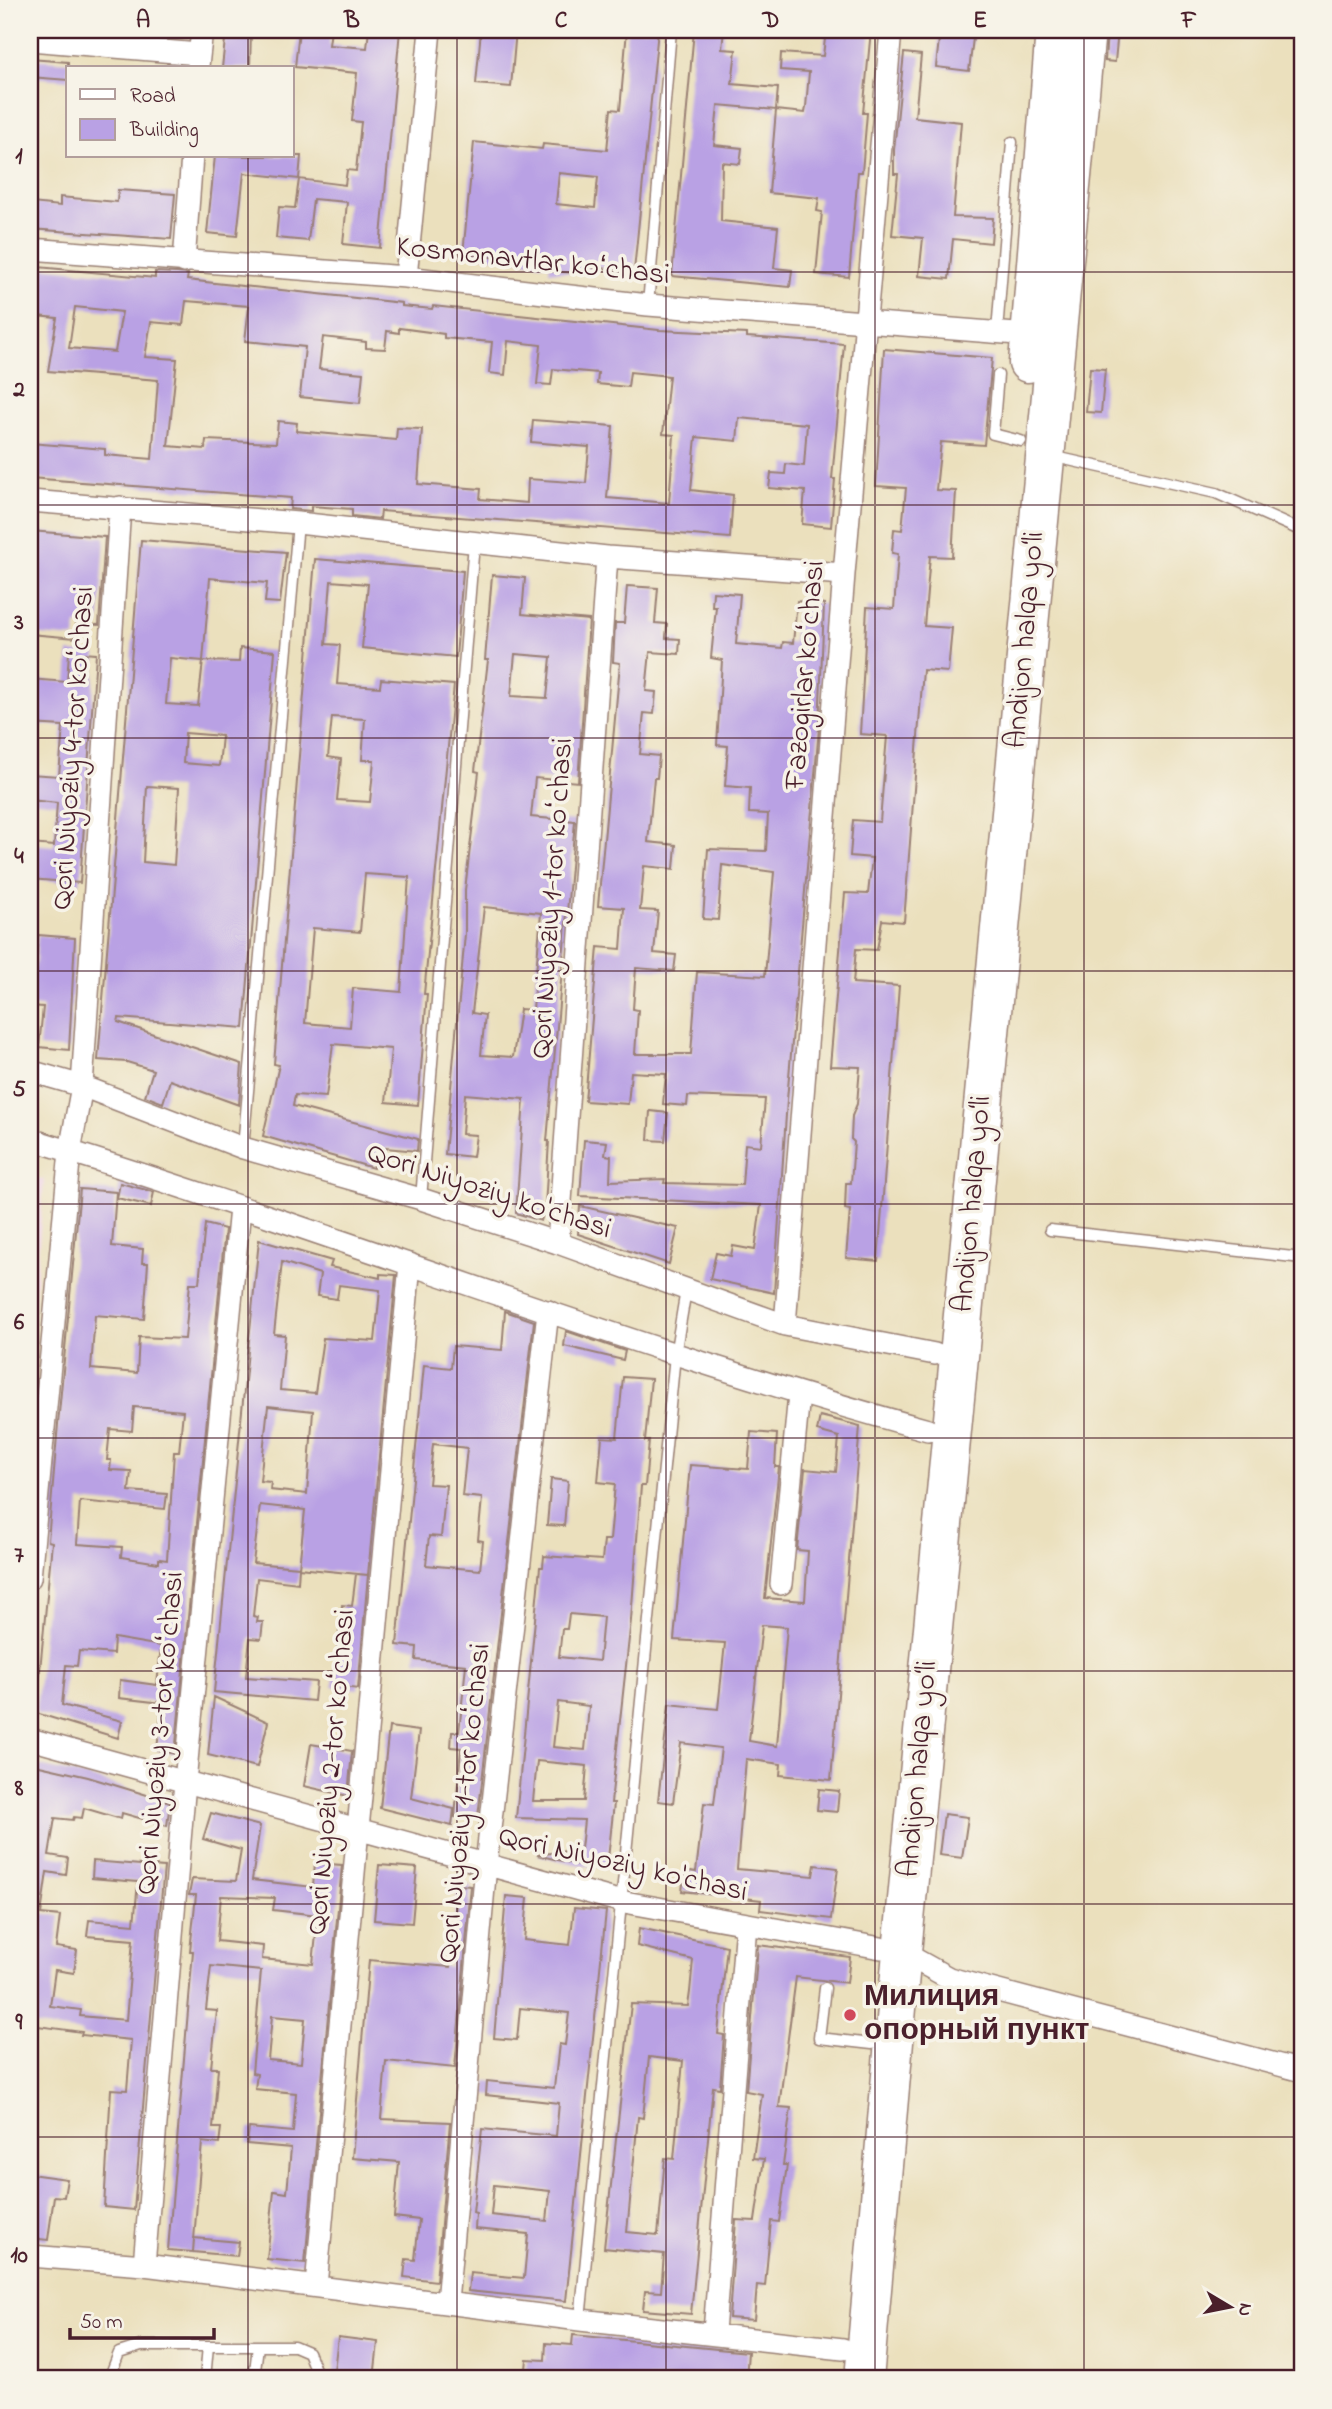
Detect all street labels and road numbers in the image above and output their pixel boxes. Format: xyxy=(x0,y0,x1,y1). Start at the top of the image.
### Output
street label: Kosmonavtlar koʻchasi xyxy=(394,226,672,298)
street label: Andijon halqa yo‘li xyxy=(995,530,1057,750)
street label: Fazogirlar koʻchasi xyxy=(774,559,838,792)
street label: Qori Niyoziy 4-tor koʻchasi xyxy=(41,585,107,911)
street label: Qori Niyoziy 1-tor koʻchasi xyxy=(520,736,586,1060)
street label: Andijon halqa yo‘li xyxy=(942,1094,1004,1314)
street label: Qori Niyoziy ko'chasi xyxy=(361,1132,617,1252)
street label: Qori Niyoziy 3-tor koʻchasi xyxy=(125,1570,197,1896)
street label: Qori Niyoziy 2-tor koʻchasi xyxy=(296,1607,368,1937)
street label: Qori Niyoziy 1-tor koʻchasi xyxy=(426,1641,504,1965)
street label: Andijon halqa yo‘li xyxy=(888,1659,950,1879)
street label: Qori Niyoziy ko'chasi xyxy=(494,1815,752,1915)

